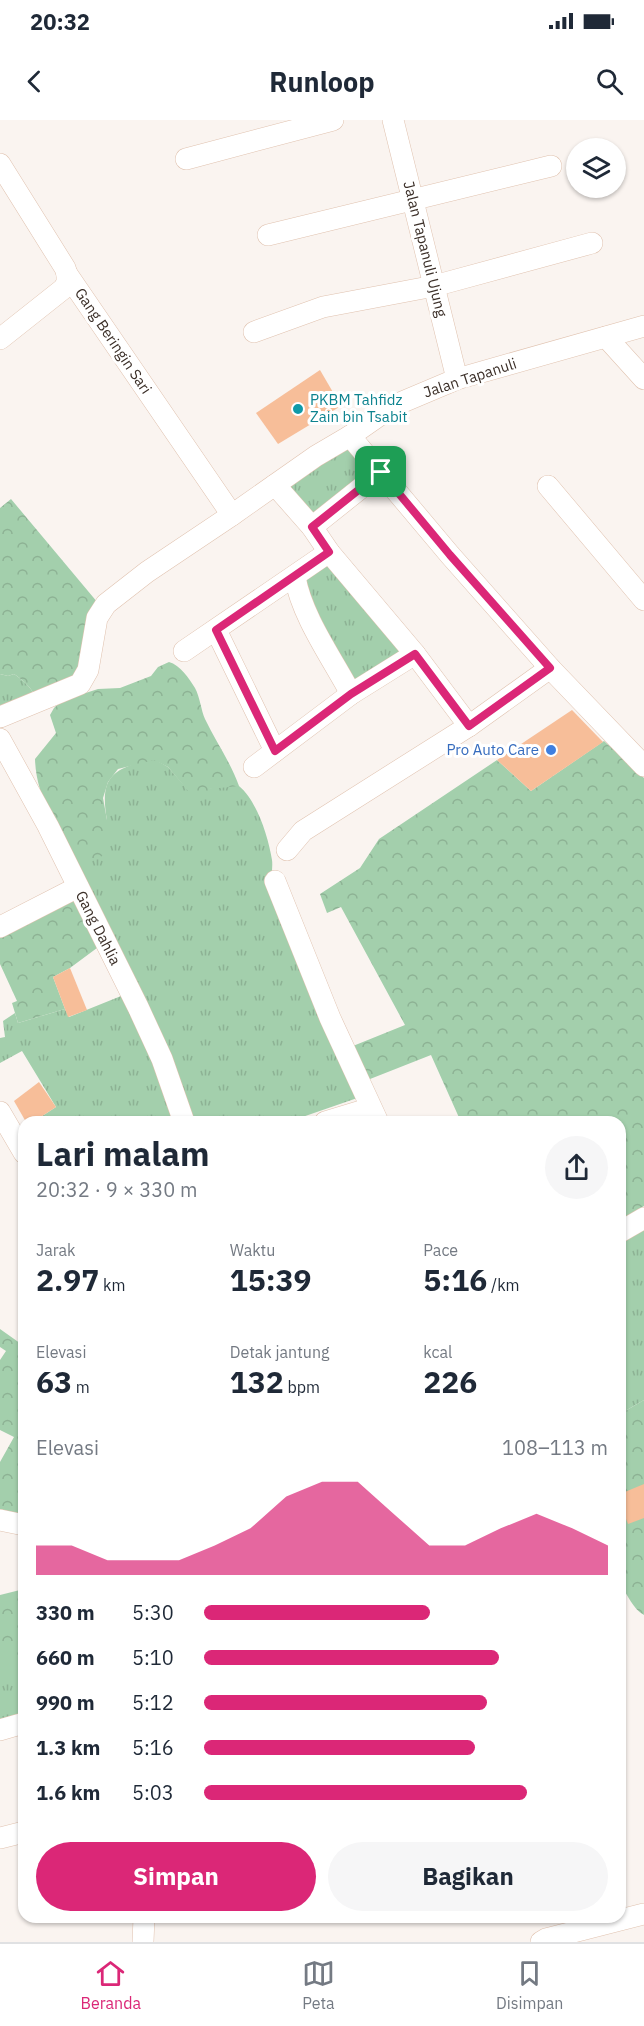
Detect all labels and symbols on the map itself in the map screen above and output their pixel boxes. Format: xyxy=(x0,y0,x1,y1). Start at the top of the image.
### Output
street label: Jalan Tapanuli Ujung xyxy=(399,179,452,319)
street label: Gang Beringin Sari xyxy=(71,284,156,397)
street label: Jalan Tapanuli xyxy=(421,354,519,402)
place label: PKBM Tahfidz Zain bin Tsabit xyxy=(310,390,408,426)
marker: PKBM Tahfidz Zain bin Tsabit xyxy=(291,402,305,416)
pin xyxy=(355,446,406,497)
place label: Pro Auto Care xyxy=(446,740,539,759)
marker: Pro Auto Care xyxy=(544,743,558,757)
street label: Gang Dahlia xyxy=(72,887,125,968)

